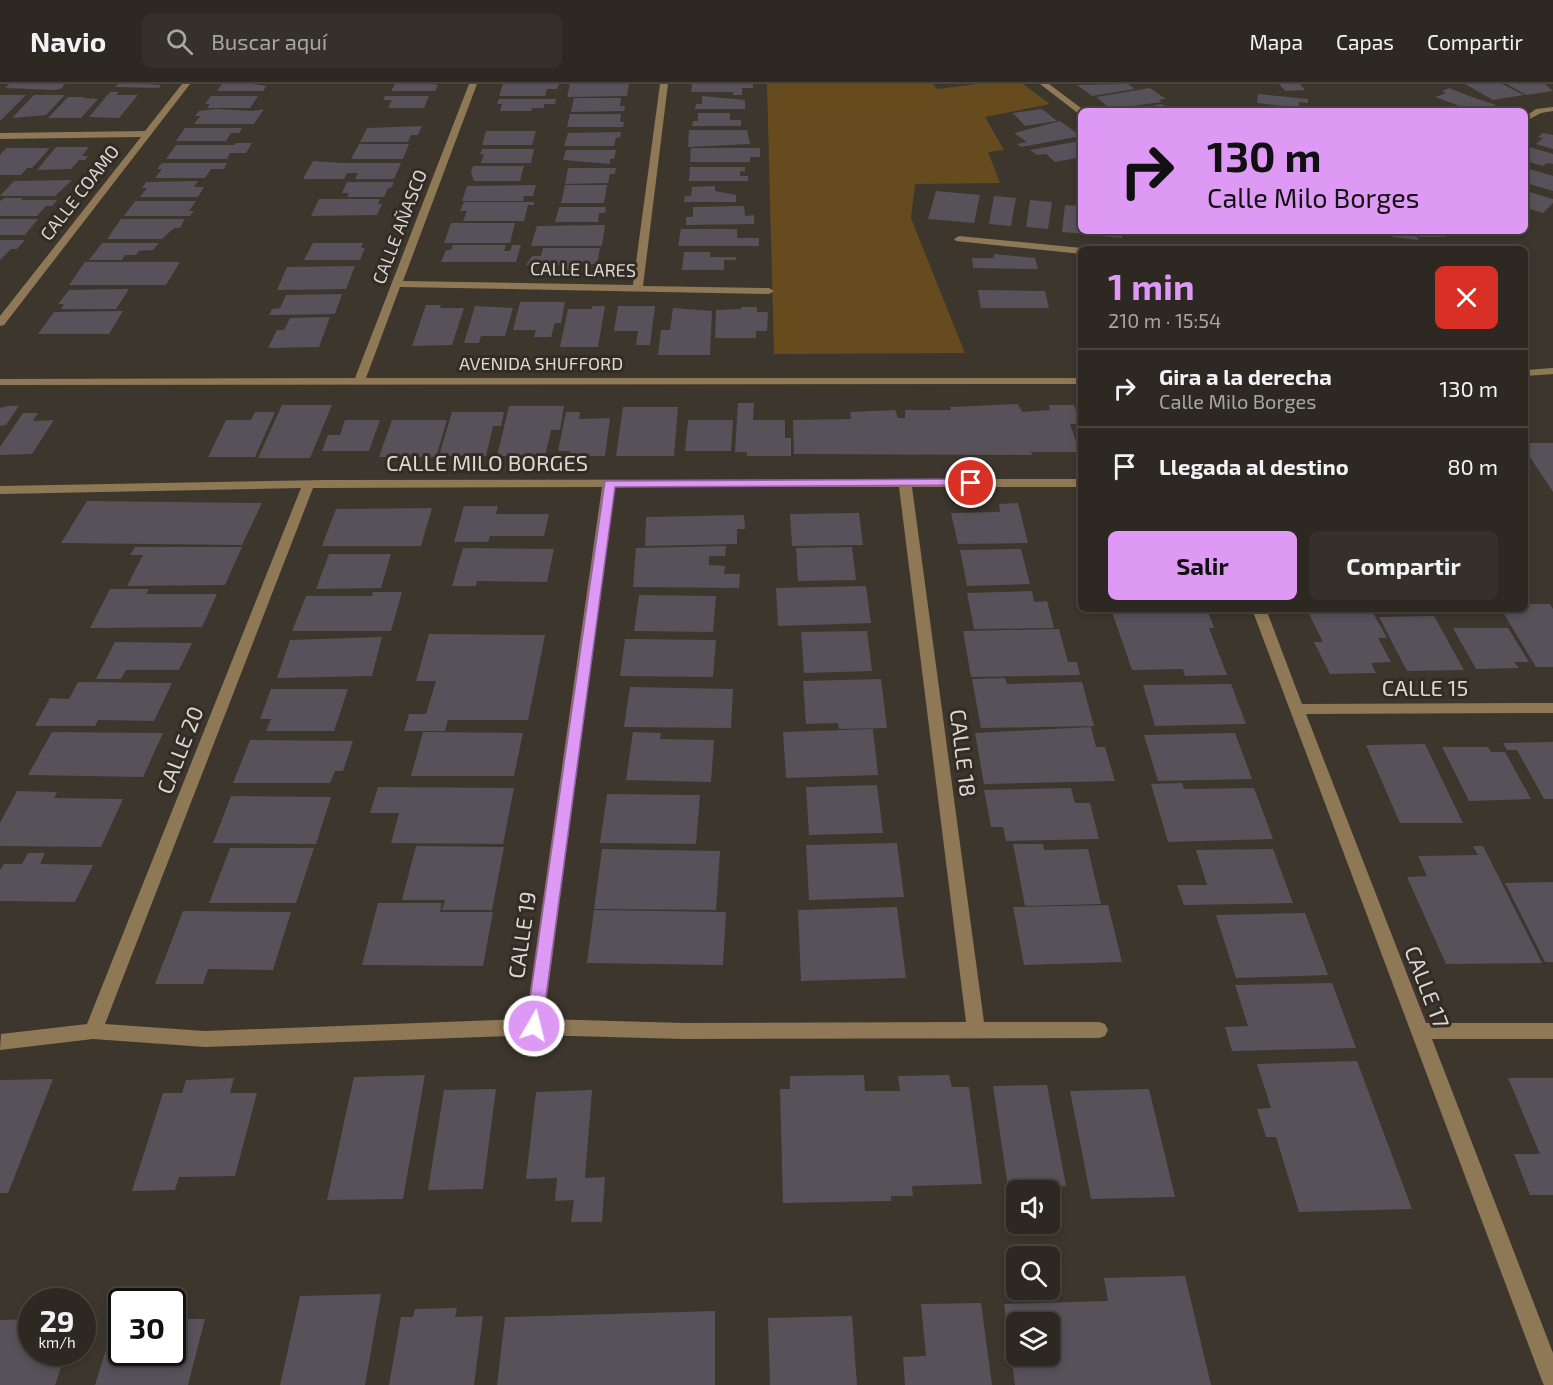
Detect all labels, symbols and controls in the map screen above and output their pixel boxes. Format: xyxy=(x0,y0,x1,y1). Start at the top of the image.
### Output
search box xyxy=(142,14,562,68)
text: Navio xyxy=(30,24,106,58)
icon: search xyxy=(163,25,196,58)
text: Buscar aquí xyxy=(211,28,327,54)
text: Mapa xyxy=(1249,29,1303,54)
text: Capas xyxy=(1336,29,1394,54)
text: Compartir xyxy=(1427,29,1523,54)
text: 130 m xyxy=(1207,130,1322,180)
icon: right xyxy=(1108,132,1186,210)
street label: CALLE COAMO xyxy=(35,140,123,244)
street label: CALLE AÑASCO xyxy=(367,166,431,287)
text: Calle Milo Borges xyxy=(1207,181,1420,213)
street label: CALLE LARES xyxy=(530,257,636,281)
text: 1 min xyxy=(1108,264,1195,307)
button: close xyxy=(1435,266,1498,329)
text: 210 m · 15:54 xyxy=(1108,308,1221,332)
street label: AVENIDA SHUFFORD xyxy=(459,352,623,374)
text: Gira a la derecha xyxy=(1159,363,1332,389)
icon: right xyxy=(1108,372,1141,405)
text: 130 m xyxy=(1440,375,1498,401)
text: Calle Milo Borges xyxy=(1159,389,1316,413)
street label: CALLE MILO BORGES xyxy=(386,449,588,475)
icon: arrive xyxy=(1108,450,1141,483)
text: Llegada al destino xyxy=(1159,453,1349,479)
text: 80 m xyxy=(1447,453,1498,479)
pin xyxy=(945,457,996,508)
icon: arrive xyxy=(954,466,987,499)
button: Salir xyxy=(1108,531,1297,600)
button: Compartir xyxy=(1309,531,1498,600)
street label: CALLE 15 xyxy=(1382,674,1468,700)
street label: CALLE 20 xyxy=(150,702,208,797)
street label: CALLE 18 xyxy=(946,708,982,798)
street label: CALLE 19 xyxy=(502,890,540,980)
street label: CALLE 17 xyxy=(1400,942,1455,1031)
position arrow xyxy=(502,994,566,1058)
map controls xyxy=(1006,1180,1060,1366)
button: sound xyxy=(1006,1180,1060,1234)
button: search xyxy=(1006,1246,1060,1300)
speed limit sign: 30 xyxy=(108,1288,186,1366)
text: 29 xyxy=(39,1302,75,1338)
button: layers xyxy=(1006,1312,1060,1366)
text: km/h xyxy=(38,1333,76,1351)

